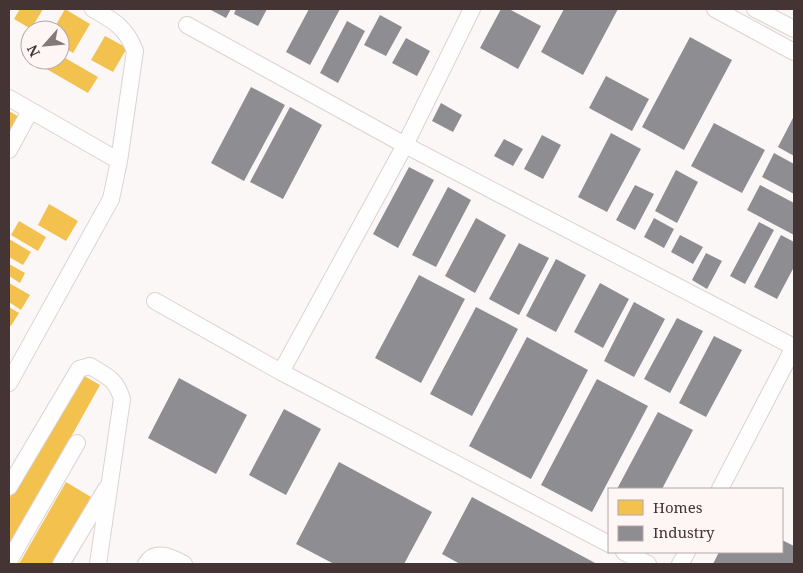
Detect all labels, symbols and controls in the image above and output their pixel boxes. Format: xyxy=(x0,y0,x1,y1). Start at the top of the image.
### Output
north arrow xyxy=(20,20,70,70)
text: N xyxy=(22,42,44,60)
legend xyxy=(608,488,783,553)
text: Homes xyxy=(653,497,703,517)
text: Industry xyxy=(653,522,715,542)

